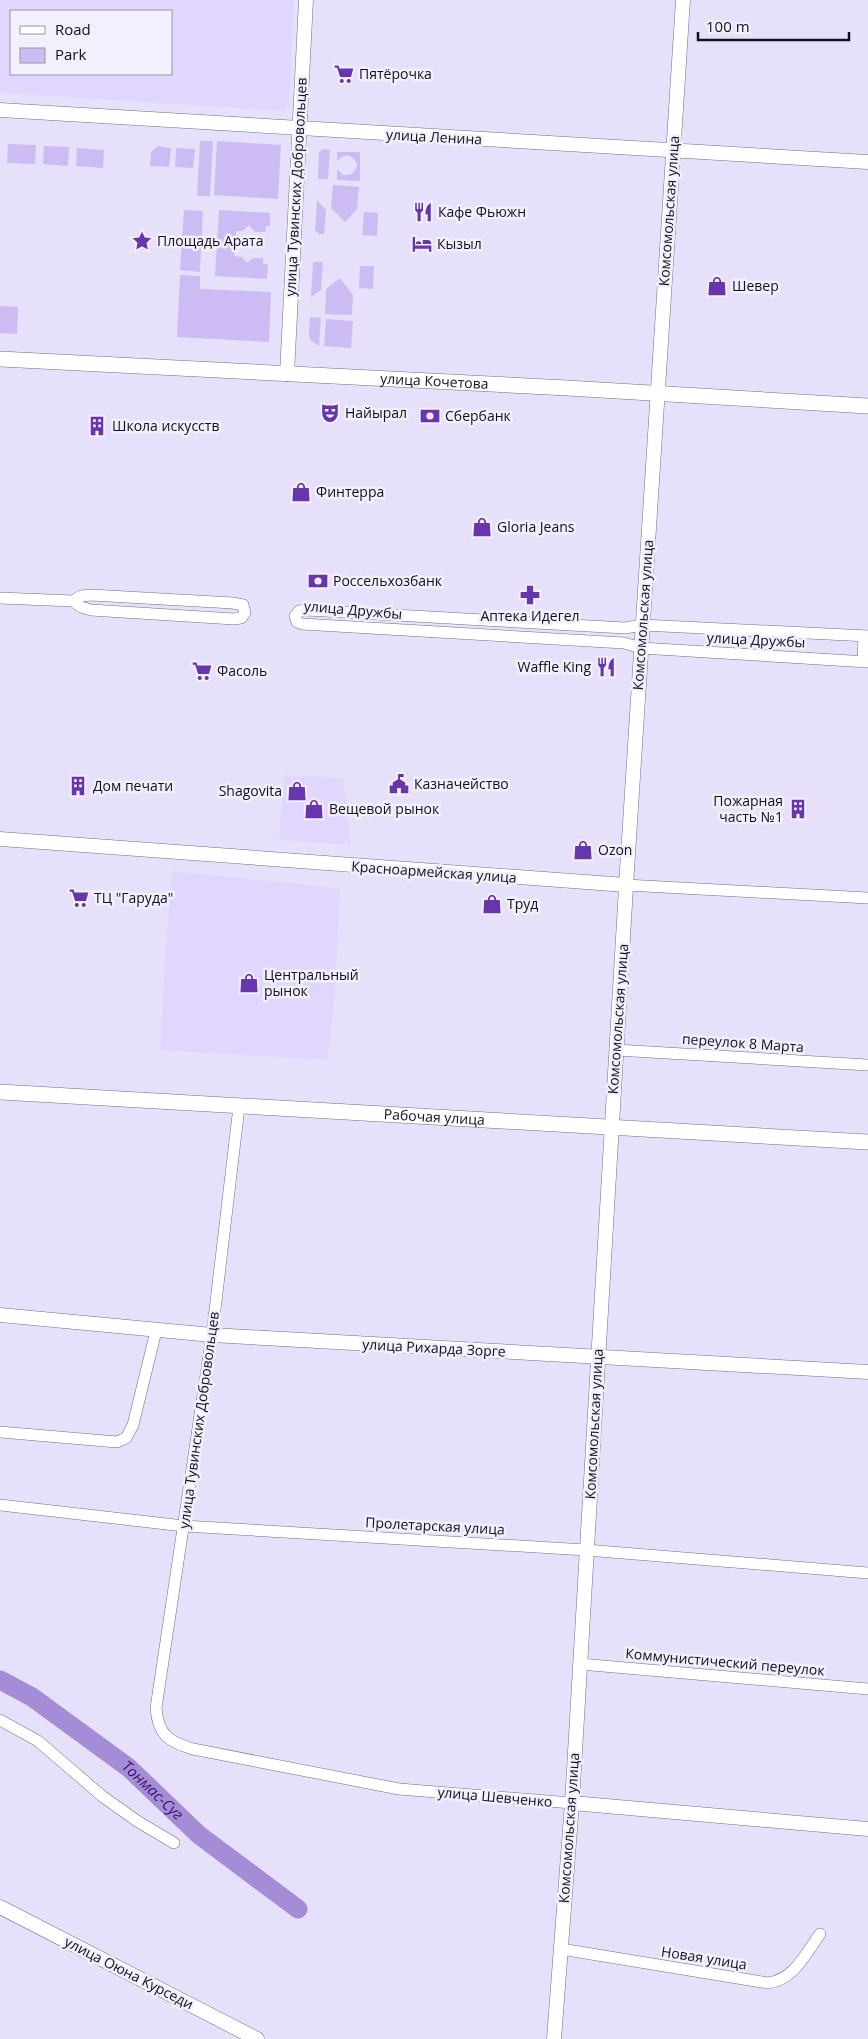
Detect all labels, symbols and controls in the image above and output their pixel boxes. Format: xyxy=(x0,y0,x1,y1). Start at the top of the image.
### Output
legend xyxy=(10,10,172,75)
scale bar xyxy=(698,10,849,42)
text: 100 m xyxy=(706,16,750,36)
text: Road xyxy=(55,19,91,39)
text: Park xyxy=(55,44,86,64)
supermarket icon: Пятёрочка xyxy=(333,63,355,85)
place label: Пятёрочка xyxy=(359,64,432,83)
street label: улица Тувинских Добровольцев xyxy=(280,77,311,297)
street label: улица Ленина xyxy=(385,124,483,149)
street label: Комсомольская улица xyxy=(654,135,683,287)
restaurant icon: Кафе Фьюжн xyxy=(412,201,434,223)
place label: Кафе Фьюжн xyxy=(438,202,526,221)
place icon: Площадь Арата xyxy=(131,230,153,252)
place label: Площадь Арата xyxy=(157,231,263,250)
hotel icon: Кызыл xyxy=(411,233,433,255)
place label: Кызыл xyxy=(437,234,482,253)
shop icon: Шевер xyxy=(706,275,728,297)
place label: Шевер xyxy=(732,276,779,295)
street label: улица Кочетова xyxy=(380,368,489,393)
theatre icon: Найырал xyxy=(319,402,341,424)
place label: Найырал xyxy=(345,403,407,422)
bank icon: Сбербанк xyxy=(419,405,441,427)
place label: Сбербанк xyxy=(445,406,512,425)
building icon: Школа искусств xyxy=(86,415,108,437)
place label: Школа искусств xyxy=(112,416,219,435)
shop icon: Финтерра xyxy=(290,481,312,503)
place label: Финтерра xyxy=(316,482,384,501)
shop icon: Gloria Jeans xyxy=(471,516,493,538)
place label: Gloria Jeans xyxy=(497,517,575,536)
street label: Комсомольская улица xyxy=(628,539,657,691)
bank icon: Россельхозбанк xyxy=(307,570,329,592)
place label: Россельхозбанк xyxy=(333,571,443,590)
pharmacy icon: Аптека Идегел xyxy=(519,584,541,606)
street label: улица Дружбы xyxy=(303,596,403,623)
place label: Аптека Идегел xyxy=(480,606,580,625)
street label: улица Дружбы xyxy=(706,627,806,652)
restaurant icon: Waffle King xyxy=(595,656,617,678)
place label: Waffle King xyxy=(518,657,591,676)
supermarket icon: Фасоль xyxy=(191,660,213,682)
place label: Фасоль xyxy=(217,661,267,680)
public building icon: Казначейство xyxy=(388,773,410,795)
place label: Казначейство xyxy=(414,774,509,793)
building icon: Дом печати xyxy=(67,775,89,797)
place label: Дом печати xyxy=(93,776,173,795)
shop icon: Shagovita xyxy=(286,780,308,802)
place label: Shagovita xyxy=(219,781,282,800)
place label: Пожарная часть №1 xyxy=(713,791,783,826)
shop icon: Вещевой рынок xyxy=(303,798,325,820)
building icon: Пожарная часть №1 xyxy=(787,798,809,820)
place label: Вещевой рынок xyxy=(329,799,440,818)
shop icon: Ozon xyxy=(572,839,594,861)
place label: Ozon xyxy=(598,840,632,859)
street label: Красноармейская улица xyxy=(351,856,517,887)
supermarket icon: ТЦ "Гаруда" xyxy=(68,887,90,909)
place label: ТЦ "Гаруда" xyxy=(94,888,173,907)
shop icon: Труд xyxy=(481,893,503,915)
place label: Труд xyxy=(507,894,538,913)
street label: Комсомольская улица xyxy=(603,943,632,1095)
place label: Центральный рынок xyxy=(264,965,359,1000)
shop icon: Центральный рынок xyxy=(238,972,260,994)
street label: переулок 8 Марта xyxy=(681,1029,805,1056)
street label: Рабочая улица xyxy=(383,1104,485,1129)
street label: улица Тувинских Добровольцев xyxy=(174,1310,223,1530)
street label: улица Рихарда Зорге xyxy=(362,1334,506,1361)
street label: Комсомольская улица xyxy=(580,1348,607,1500)
street label: Пролетарская улица xyxy=(365,1512,505,1539)
street label: Коммунистический переулок xyxy=(625,1643,826,1680)
street label: Комсомольская улица xyxy=(554,1752,583,1904)
water label: Тонмас-Суг xyxy=(119,1755,188,1824)
street label: улица Шевченко xyxy=(437,1782,553,1811)
street label: улица Оюна Курседи xyxy=(61,1932,197,2013)
street label: Новая улица xyxy=(660,1941,748,1974)

